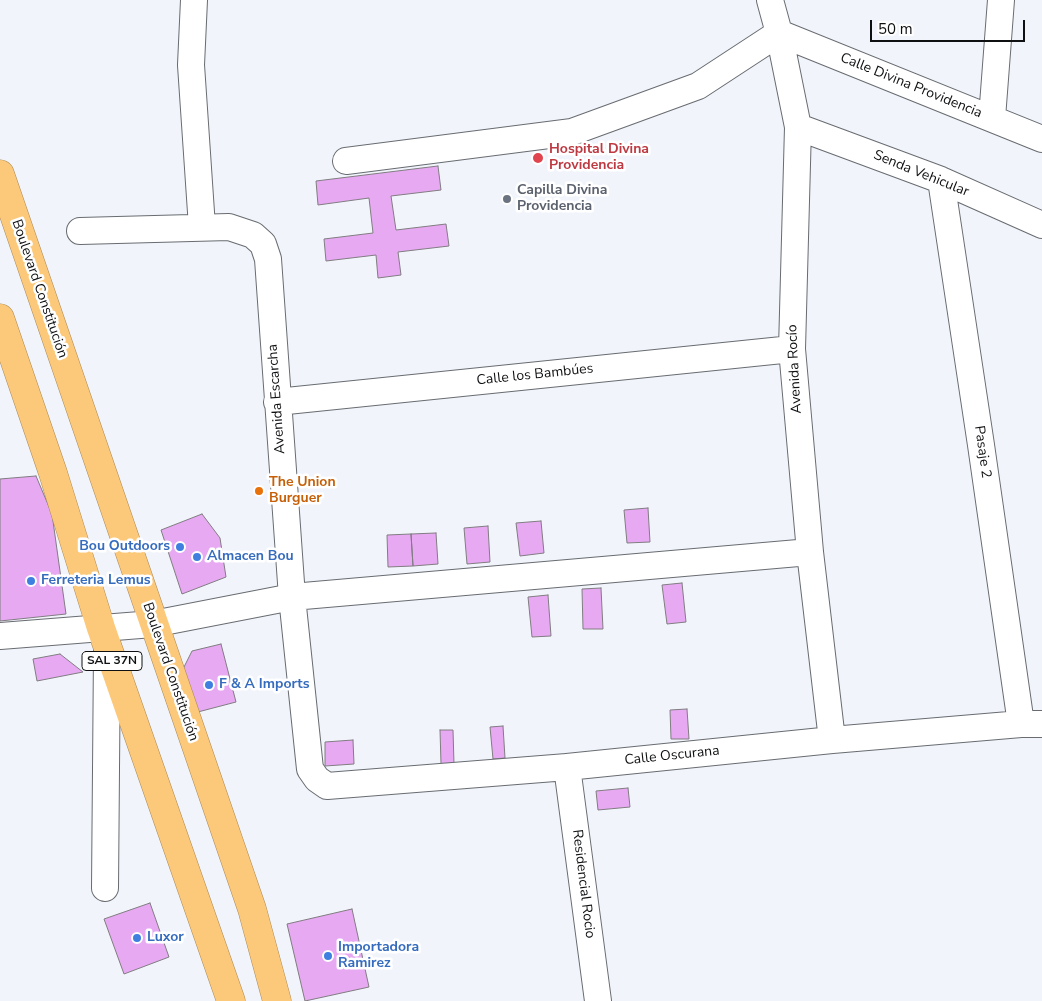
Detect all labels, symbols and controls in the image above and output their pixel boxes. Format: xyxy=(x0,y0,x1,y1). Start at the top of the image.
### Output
scale bar xyxy=(872,10,1027,42)
text: 50 m xyxy=(878,19,913,39)
street label: Calle Divina Providencia xyxy=(838,50,984,122)
place label: Hospital Divina Providencia xyxy=(549,142,649,174)
street label: Senda Vehicular xyxy=(871,147,971,201)
marker: Hospital Divina Providencia xyxy=(531,151,545,165)
place label: Capilla Divina Providencia xyxy=(517,183,607,216)
marker: Capilla Divina Providencia xyxy=(501,193,513,205)
street label: Boulevard Constitución xyxy=(7,218,71,360)
street label: Avenida Rocío xyxy=(784,324,806,414)
street label: Avenida Escarcha xyxy=(265,343,289,455)
street label: Calle los Bambúes xyxy=(476,361,594,389)
street label: Pasaje 2 xyxy=(970,425,994,479)
place label: The Union Burguer xyxy=(269,475,336,508)
marker: The Union Burguer xyxy=(253,485,265,497)
place label: Bou Outdoors xyxy=(79,539,170,555)
marker: Bou Outdoors xyxy=(174,541,186,553)
place label: Almacen Bou xyxy=(207,549,294,565)
marker: Almacen Bou xyxy=(191,551,203,563)
place label: Ferreteria Lemus xyxy=(41,573,151,589)
marker: Ferreteria Lemus xyxy=(25,575,37,587)
street label: Boulevard Constitución xyxy=(138,601,202,743)
road number: SAL 37N xyxy=(82,651,142,670)
place label: F & A Imports xyxy=(219,677,310,693)
marker: F & A Imports xyxy=(203,679,215,691)
street label: Calle Oscurana xyxy=(624,743,720,769)
street label: Residencial Rocio xyxy=(568,829,598,939)
place label: Luxor xyxy=(147,930,184,946)
marker: Luxor xyxy=(131,932,143,944)
place label: Importadora Ramirez xyxy=(338,940,419,972)
marker: Importadora Ramirez xyxy=(322,950,334,962)

